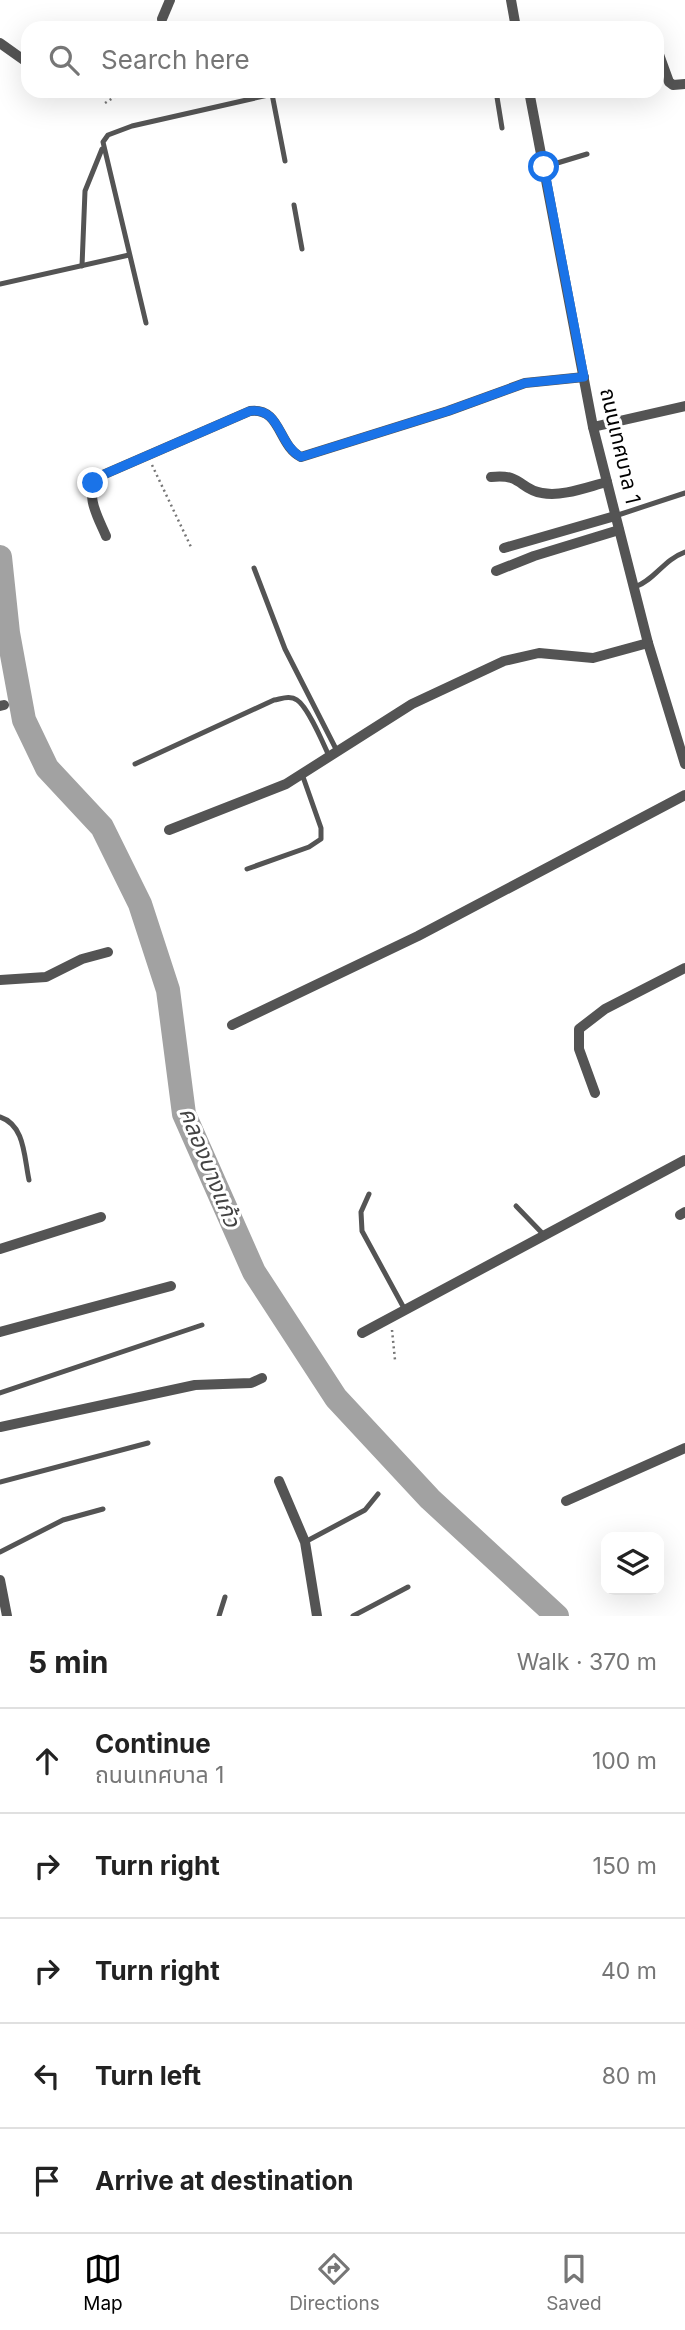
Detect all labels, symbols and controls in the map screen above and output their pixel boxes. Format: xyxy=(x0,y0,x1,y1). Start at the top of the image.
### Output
search box xyxy=(21,21,664,98)
icon: search xyxy=(45,41,83,79)
text: Search here xyxy=(101,44,250,75)
route start xyxy=(528,151,559,182)
street label: ถนนเทศบาล 1 xyxy=(595,385,646,506)
route end xyxy=(77,467,108,498)
water label: คลองบางแก้ว xyxy=(173,1103,247,1232)
map controls xyxy=(601,1532,664,1595)
button: layers xyxy=(601,1532,664,1595)
text: 5 min xyxy=(28,1644,108,1680)
text: Walk · 370 m xyxy=(517,1648,657,1676)
text: Continue xyxy=(95,1728,211,1759)
icon: ahead xyxy=(28,1742,66,1780)
text: 100 m xyxy=(592,1747,657,1775)
text: ถนนเทศบาล 1 xyxy=(95,1761,224,1789)
icon: right xyxy=(28,1847,66,1885)
text: Turn right xyxy=(95,1850,220,1881)
text: 150 m xyxy=(593,1852,657,1880)
icon: right xyxy=(28,1952,66,1990)
text: Turn right xyxy=(95,1955,220,1986)
text: 40 m xyxy=(601,1957,657,1985)
icon: left xyxy=(28,2057,66,2095)
text: Turn left xyxy=(95,2060,201,2091)
text: 80 m xyxy=(602,2062,657,2090)
icon: arrive xyxy=(28,2162,66,2200)
text: Arrive at destination xyxy=(95,2165,354,2196)
tab: Map xyxy=(83,2250,123,2315)
tab: Directions xyxy=(289,2250,380,2315)
tab: Saved xyxy=(546,2250,602,2315)

